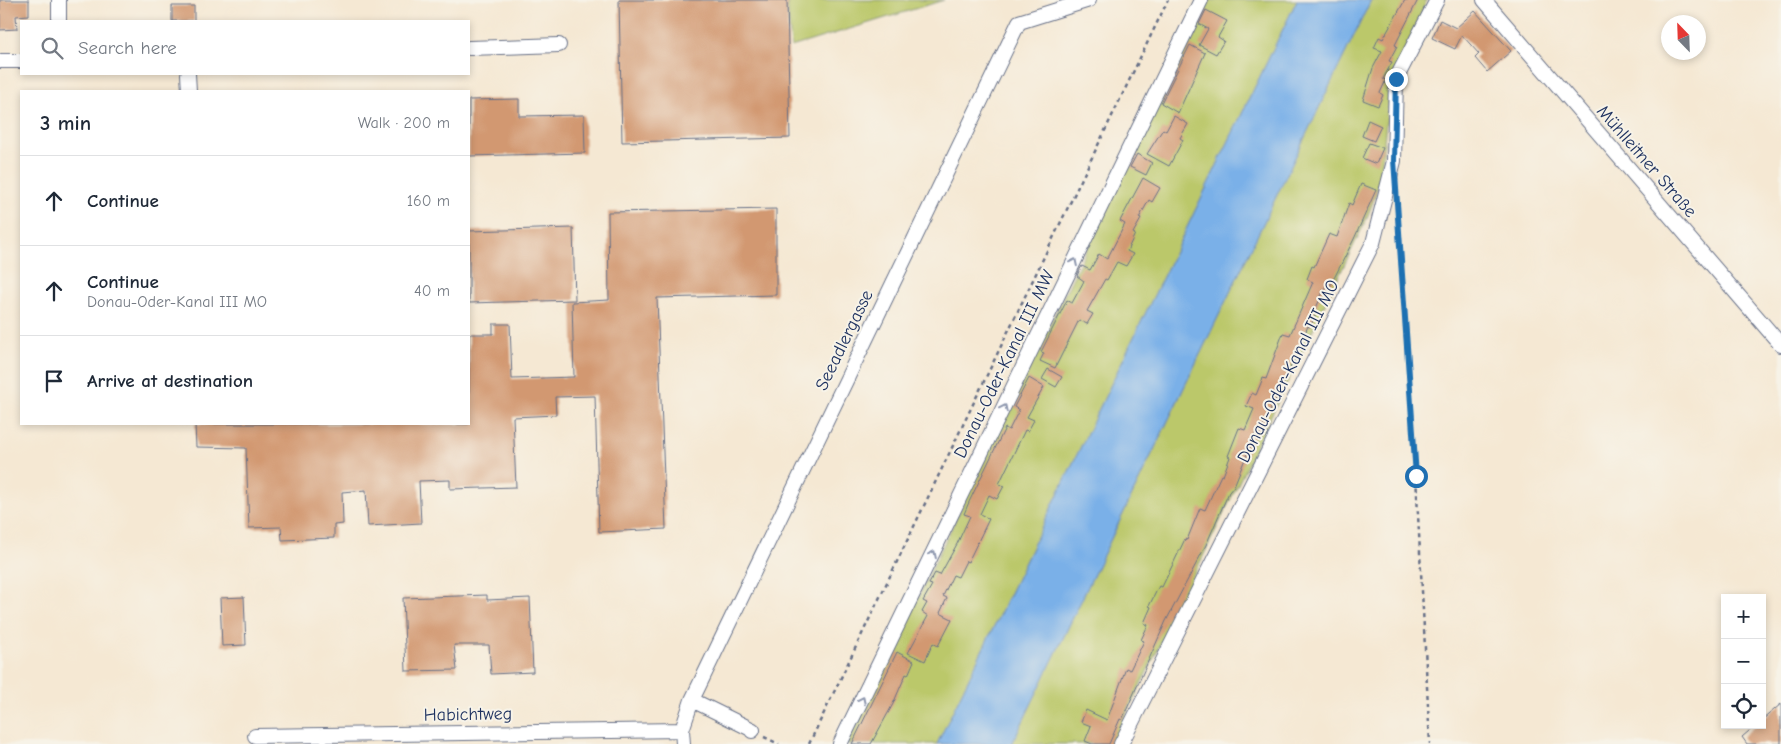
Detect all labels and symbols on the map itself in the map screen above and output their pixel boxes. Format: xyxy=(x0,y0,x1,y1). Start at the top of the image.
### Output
north arrow xyxy=(1661,15,1706,60)
route end xyxy=(1385,68,1408,91)
street label: Mühlleitner Straße xyxy=(1592,101,1701,222)
one-way arrow xyxy=(1068,258,1078,267)
street label: Donau-Oder-Kanal III MW xyxy=(950,266,1059,462)
street label: Donau-Oder-Kanal III MO xyxy=(1233,276,1344,466)
street label: Seeadlergasse xyxy=(811,287,878,394)
one-way arrow xyxy=(997,404,1008,413)
route start xyxy=(1405,465,1428,488)
one-way arrow xyxy=(926,550,937,559)
one-way arrow xyxy=(855,696,866,705)
street label: Habichtweg xyxy=(424,703,512,726)

